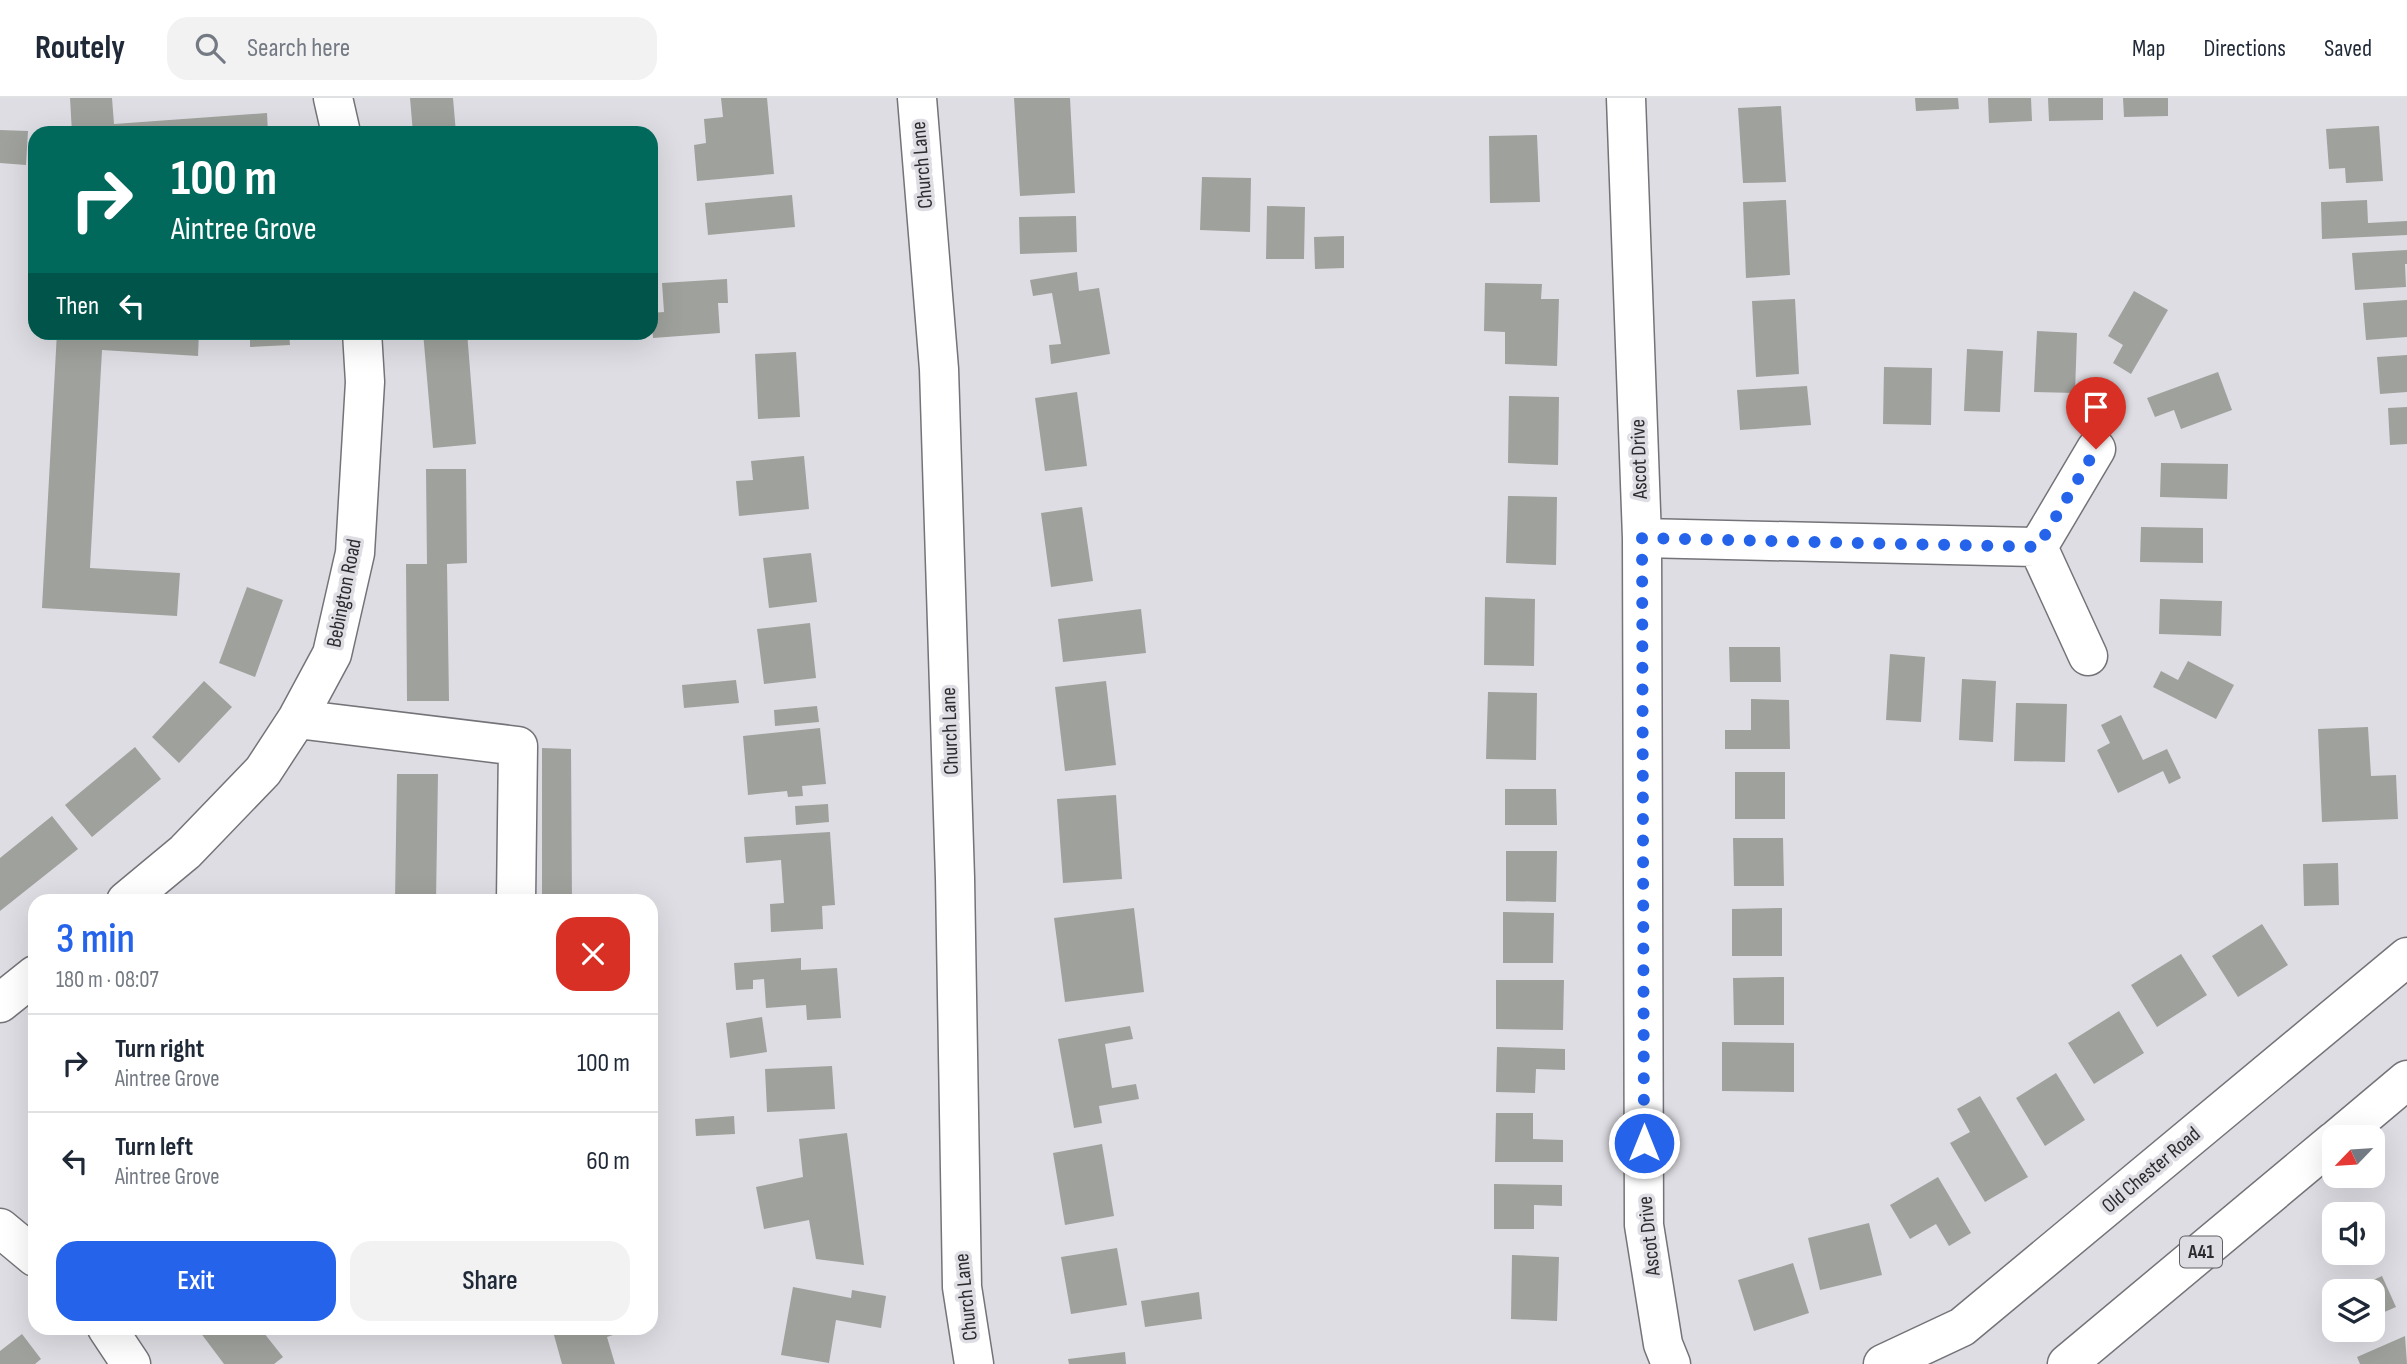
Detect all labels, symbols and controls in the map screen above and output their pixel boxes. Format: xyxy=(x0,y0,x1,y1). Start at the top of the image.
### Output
search box xyxy=(167,17,657,80)
text: Routely xyxy=(35,28,125,68)
icon: search xyxy=(191,29,229,67)
text: Search here xyxy=(247,33,350,64)
text: Map xyxy=(2132,34,2165,63)
text: Directions xyxy=(2203,34,2286,63)
text: Saved xyxy=(2324,34,2372,63)
street label: Church Lane xyxy=(906,120,938,210)
text: 100 m xyxy=(171,150,277,209)
icon: right xyxy=(56,154,147,245)
text: Aintree Grove xyxy=(171,210,317,249)
icon: left xyxy=(113,287,151,325)
text: Then xyxy=(56,291,99,322)
pin xyxy=(2066,377,2126,449)
icon: arrive xyxy=(2077,388,2115,426)
street label: Ascot Drive xyxy=(1625,419,1653,500)
street label: Bebington Road xyxy=(321,537,367,649)
street label: Church Lane xyxy=(936,687,964,775)
text: 3 min xyxy=(56,914,135,965)
button: close xyxy=(556,917,630,991)
text: 180 m · 08:07 xyxy=(56,966,159,994)
text: Turn right xyxy=(115,1034,204,1065)
icon: right xyxy=(56,1044,94,1082)
text: 100 m xyxy=(577,1048,630,1079)
text: Aintree Grove xyxy=(115,1065,220,1093)
position arrow xyxy=(1607,1106,1681,1180)
street label: Old Chester Road xyxy=(2097,1122,2205,1218)
north arrow xyxy=(2322,1125,2385,1188)
map controls xyxy=(2322,1125,2385,1342)
text: Turn left xyxy=(115,1132,193,1163)
icon: left xyxy=(56,1142,94,1180)
text: 60 m xyxy=(586,1146,630,1177)
text: Aintree Grove xyxy=(115,1163,220,1191)
street label: Ascot Drive xyxy=(1632,1195,1666,1278)
button: sound xyxy=(2322,1202,2385,1265)
road number: A41 xyxy=(2180,1236,2222,1268)
button: Exit xyxy=(56,1241,336,1321)
button: Share xyxy=(350,1241,630,1321)
street label: Church Lane xyxy=(949,1252,983,1342)
button: layers xyxy=(2322,1279,2385,1342)

